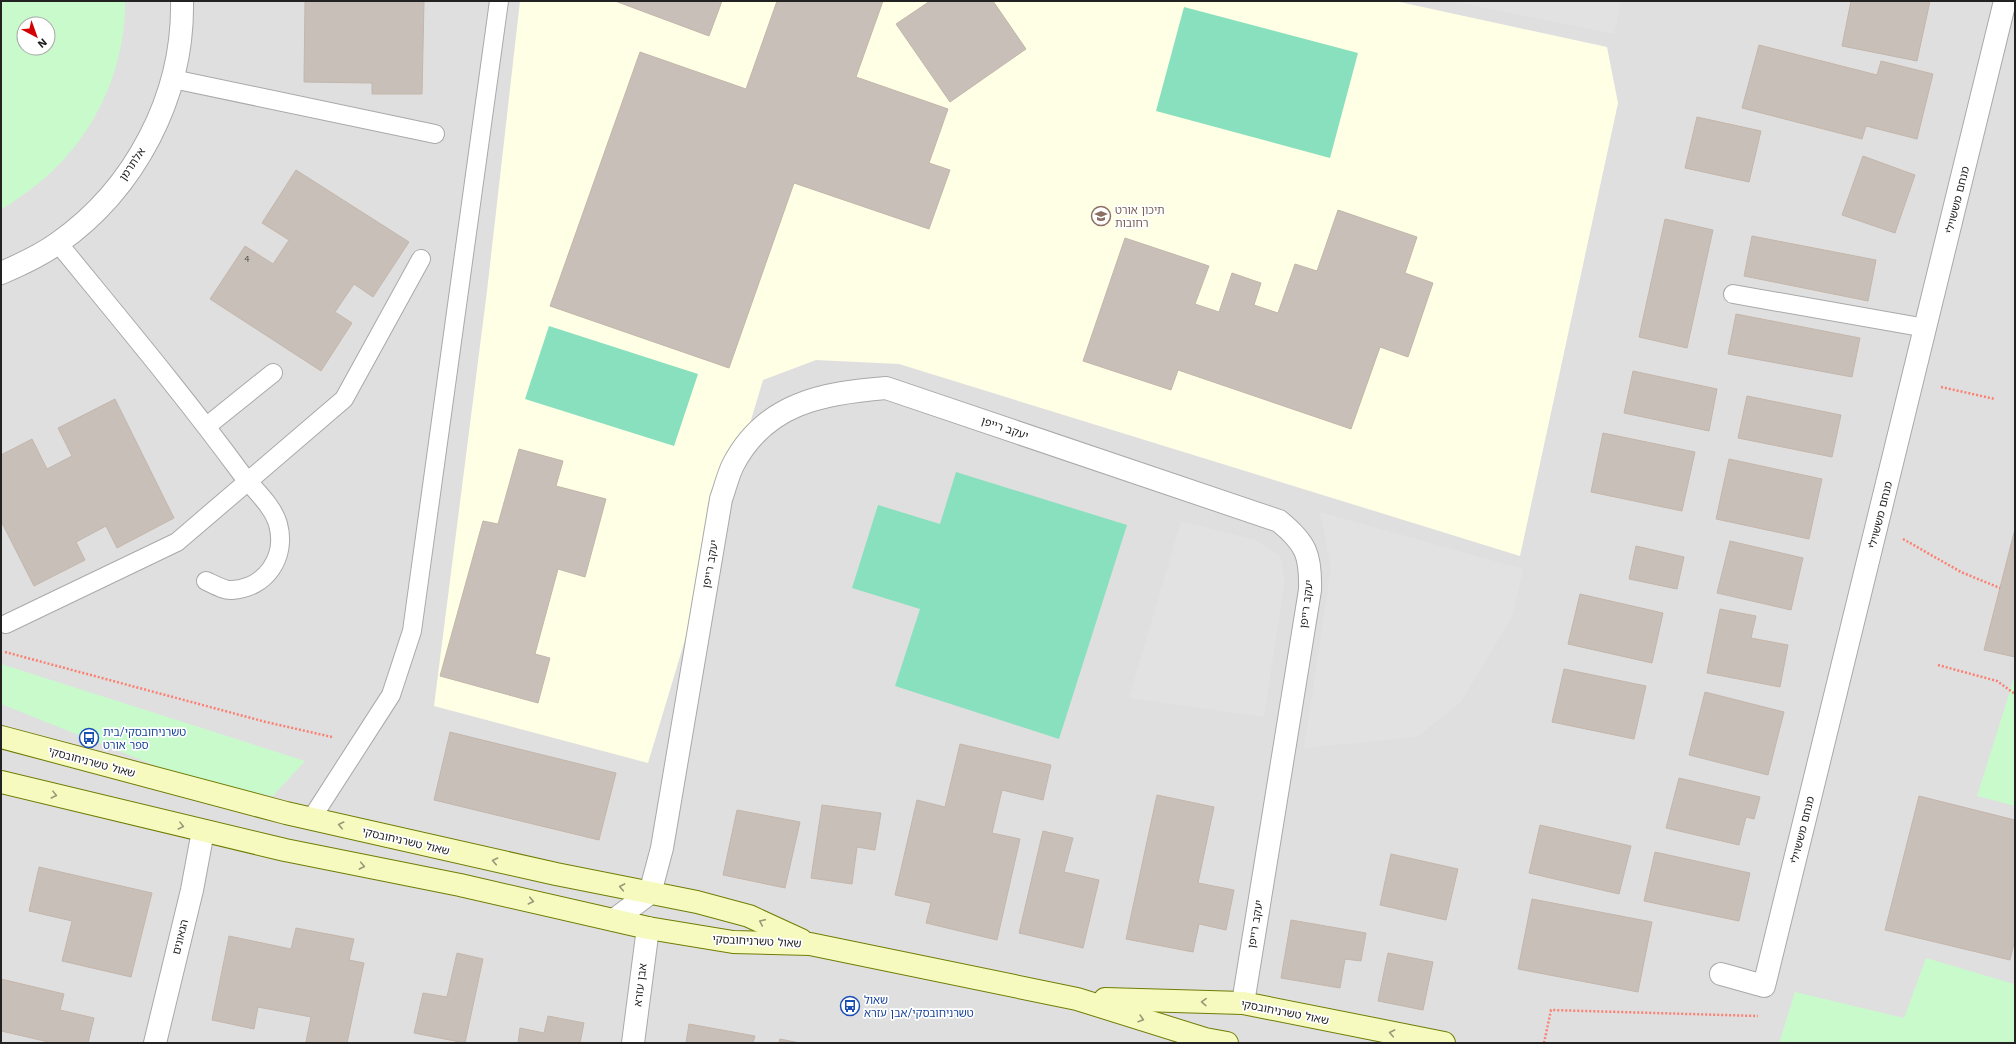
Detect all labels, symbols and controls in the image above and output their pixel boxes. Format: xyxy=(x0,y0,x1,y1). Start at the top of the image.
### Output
north arrow xyxy=(16,16,56,56)
text: N xyxy=(35,36,50,51)
street label: אלתרמן xyxy=(117,145,148,183)
street label: מנחם מששוילי xyxy=(1943,165,1972,235)
place label: תיכון אורט רחובות xyxy=(1115,204,1165,230)
school or university icon: תיכון אורט רחובות xyxy=(1090,205,1112,227)
house number: 4 xyxy=(244,254,250,264)
street label: יעקב רייפן xyxy=(980,414,1030,443)
street label: מנחם מששוילי xyxy=(1866,480,1895,550)
street label: יעקב רייפן xyxy=(700,539,721,589)
street label: יעקב רייפן xyxy=(1297,579,1316,629)
place label: טשרניחובסקי/בית ספר אורט xyxy=(103,726,186,752)
bus stop icon: טשרניחובסקי/בית ספר אורט xyxy=(78,727,100,749)
street label: שאול טשרניחובסקי xyxy=(47,745,137,780)
one-way arrow xyxy=(51,790,58,799)
street label: מנחם מששוילי xyxy=(1788,795,1817,865)
one-way arrow xyxy=(177,821,184,830)
one-way arrow xyxy=(338,822,344,830)
street label: שאול טשרניחובסקי xyxy=(361,825,451,858)
one-way arrow xyxy=(492,857,498,865)
one-way arrow xyxy=(359,861,366,869)
one-way arrow xyxy=(619,884,625,892)
one-way arrow xyxy=(527,897,534,905)
street label: יעקב רייפן xyxy=(1245,899,1266,949)
street label: הגאונים xyxy=(170,918,191,956)
one-way arrow xyxy=(758,919,766,927)
street label: שאול טשרניחובסקי xyxy=(712,933,802,950)
street label: אבן עזרא xyxy=(631,963,650,1007)
place label: שאול טשרניחובסקי/אבן עזרא xyxy=(864,994,974,1020)
bus stop icon: שאול טשרניחובסקי/אבן עזרא xyxy=(839,995,861,1017)
one-way arrow xyxy=(1201,998,1207,1006)
street label: שאול טשרניחובסקי xyxy=(1240,998,1330,1027)
one-way arrow xyxy=(1138,1014,1145,1023)
one-way arrow xyxy=(1388,1029,1395,1037)

